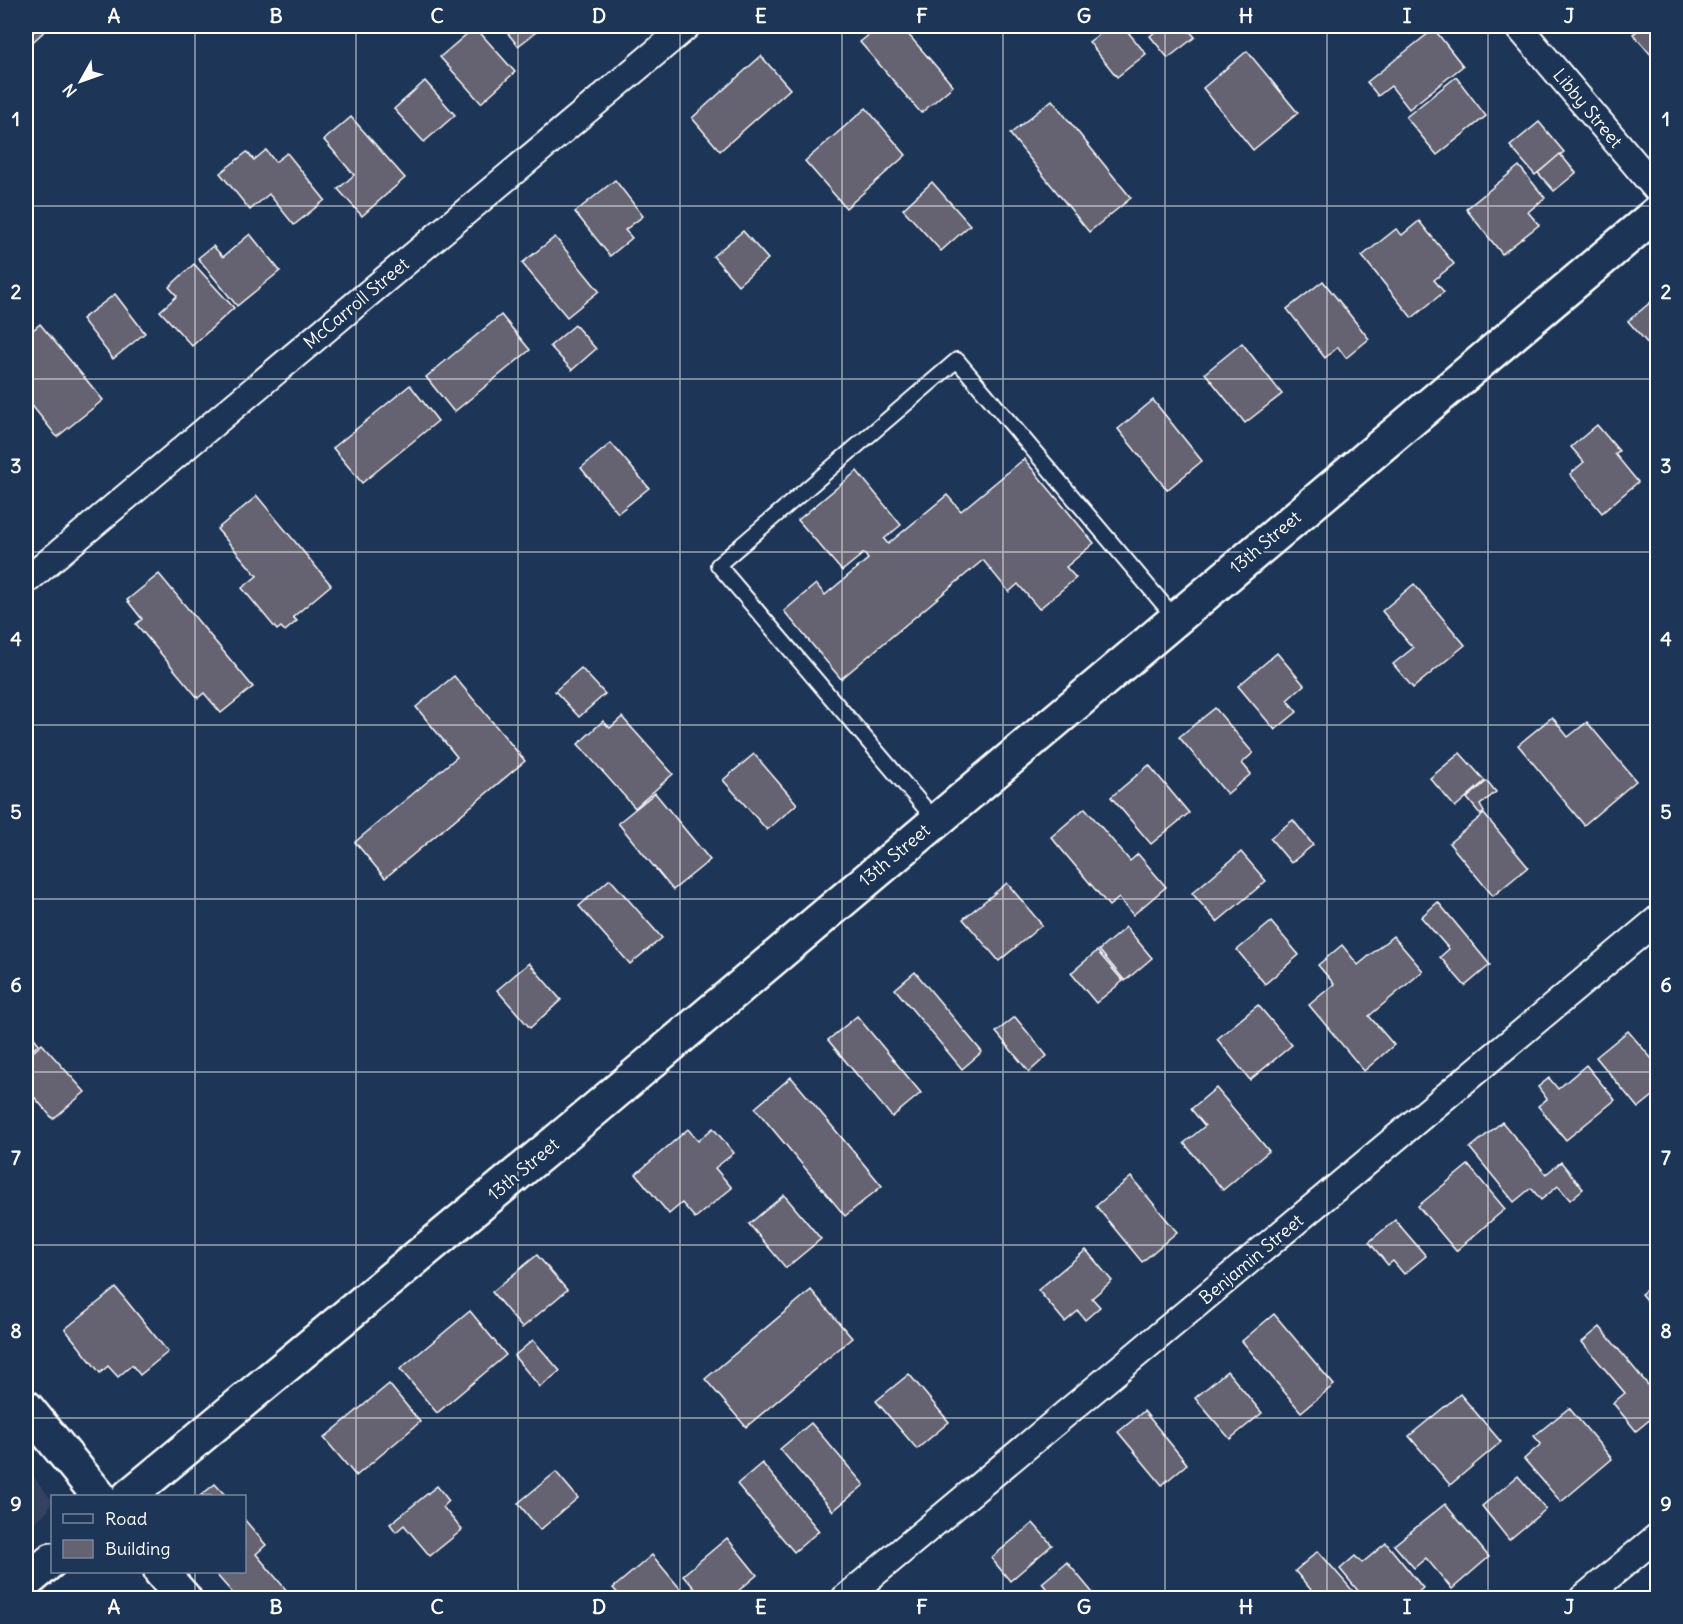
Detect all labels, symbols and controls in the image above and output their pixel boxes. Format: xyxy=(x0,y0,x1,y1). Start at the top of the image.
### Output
text: A xyxy=(108,3,121,28)
text: B xyxy=(269,3,283,28)
text: C xyxy=(430,3,444,28)
text: D xyxy=(592,3,606,28)
text: E xyxy=(755,3,767,28)
text: F xyxy=(916,3,928,28)
text: G xyxy=(1077,3,1091,28)
text: H xyxy=(1239,3,1253,28)
text: I xyxy=(1403,3,1412,28)
text: J xyxy=(1564,3,1575,28)
north arrow xyxy=(51,51,111,111)
street label: Libby Street xyxy=(1548,64,1628,152)
text: N xyxy=(58,80,81,101)
text: 1 xyxy=(12,106,20,131)
text: 1 xyxy=(1662,106,1670,131)
street label: McCarroll Street xyxy=(299,252,413,354)
text: 2 xyxy=(11,279,22,304)
text: 2 xyxy=(1661,279,1672,304)
text: 3 xyxy=(10,453,22,478)
text: 3 xyxy=(1660,453,1672,478)
street label: 13th Street xyxy=(1225,506,1305,578)
text: 4 xyxy=(10,626,22,651)
text: 4 xyxy=(1660,626,1672,651)
text: 5 xyxy=(10,799,22,824)
text: 5 xyxy=(1660,799,1672,824)
street label: 13th Street xyxy=(854,819,934,891)
text: 6 xyxy=(10,972,22,997)
text: 6 xyxy=(1660,972,1672,997)
street label: 13th Street xyxy=(483,1133,563,1205)
text: 7 xyxy=(11,1145,21,1170)
text: 7 xyxy=(1661,1145,1671,1170)
street label: Benjamin Street xyxy=(1194,1209,1308,1309)
text: 8 xyxy=(10,1318,22,1343)
text: 8 xyxy=(1660,1318,1672,1343)
text: 9 xyxy=(10,1491,22,1516)
text: 9 xyxy=(1660,1491,1672,1516)
legend xyxy=(51,1495,246,1573)
text: Road xyxy=(105,1507,148,1530)
text: Building xyxy=(105,1537,170,1560)
text: A xyxy=(108,1594,121,1619)
text: B xyxy=(269,1594,283,1619)
text: C xyxy=(430,1594,444,1619)
text: D xyxy=(592,1594,606,1619)
text: E xyxy=(755,1594,767,1619)
text: F xyxy=(916,1594,928,1619)
text: G xyxy=(1077,1594,1091,1619)
text: H xyxy=(1239,1594,1253,1619)
text: I xyxy=(1403,1594,1412,1619)
text: J xyxy=(1564,1594,1575,1619)

